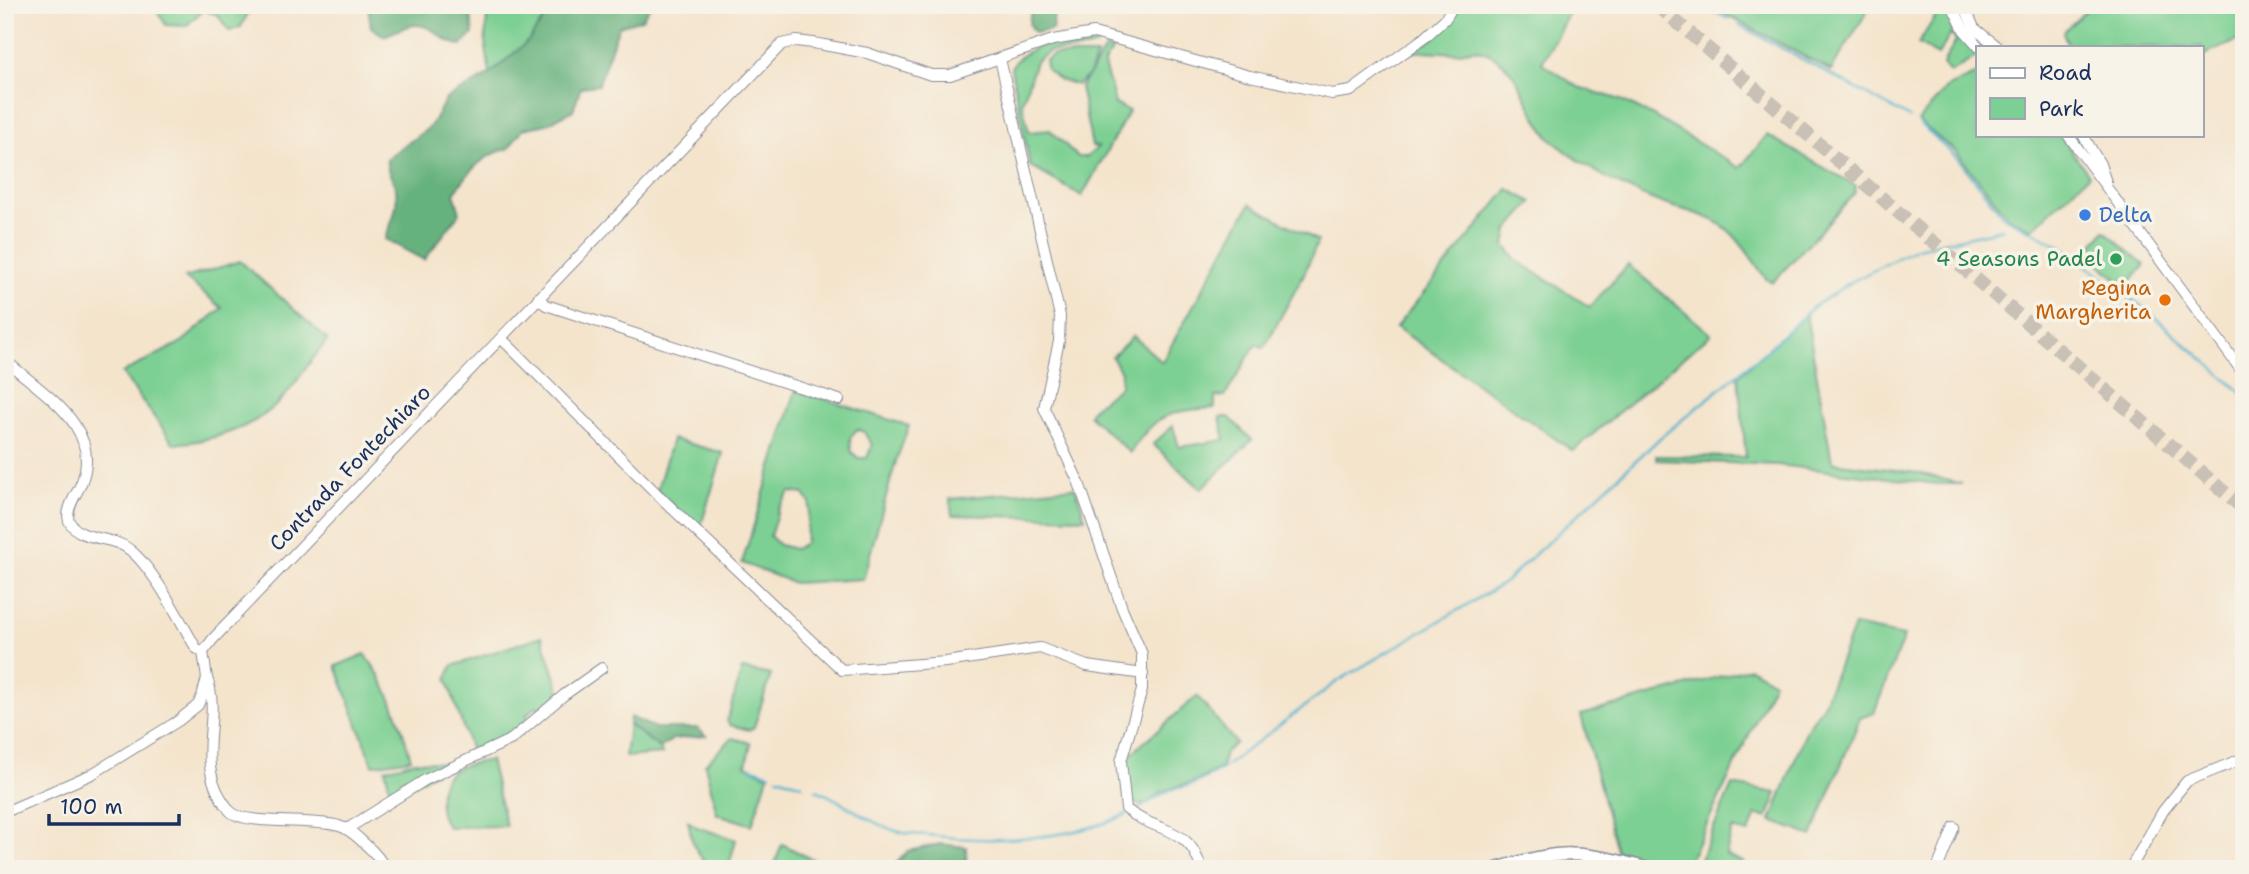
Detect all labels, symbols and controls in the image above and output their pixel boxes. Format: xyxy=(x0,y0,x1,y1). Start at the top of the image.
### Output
legend xyxy=(1976,46,2204,136)
text: Road xyxy=(2039,59,2092,87)
text: Park xyxy=(2039,95,2084,123)
place label: Delta xyxy=(2099,201,2152,229)
marker: Delta xyxy=(2077,207,2093,223)
place label: 4 Seasons Padel xyxy=(1936,245,2103,273)
marker: 4 Seasons Padel xyxy=(2108,251,2124,267)
place label: Regina Margherita xyxy=(2035,274,2151,326)
marker: Regina Margherita xyxy=(2157,292,2173,308)
street label: Contrada Fontechiaro xyxy=(263,379,437,557)
scale bar xyxy=(49,783,178,827)
text: 100 m xyxy=(60,793,123,821)

